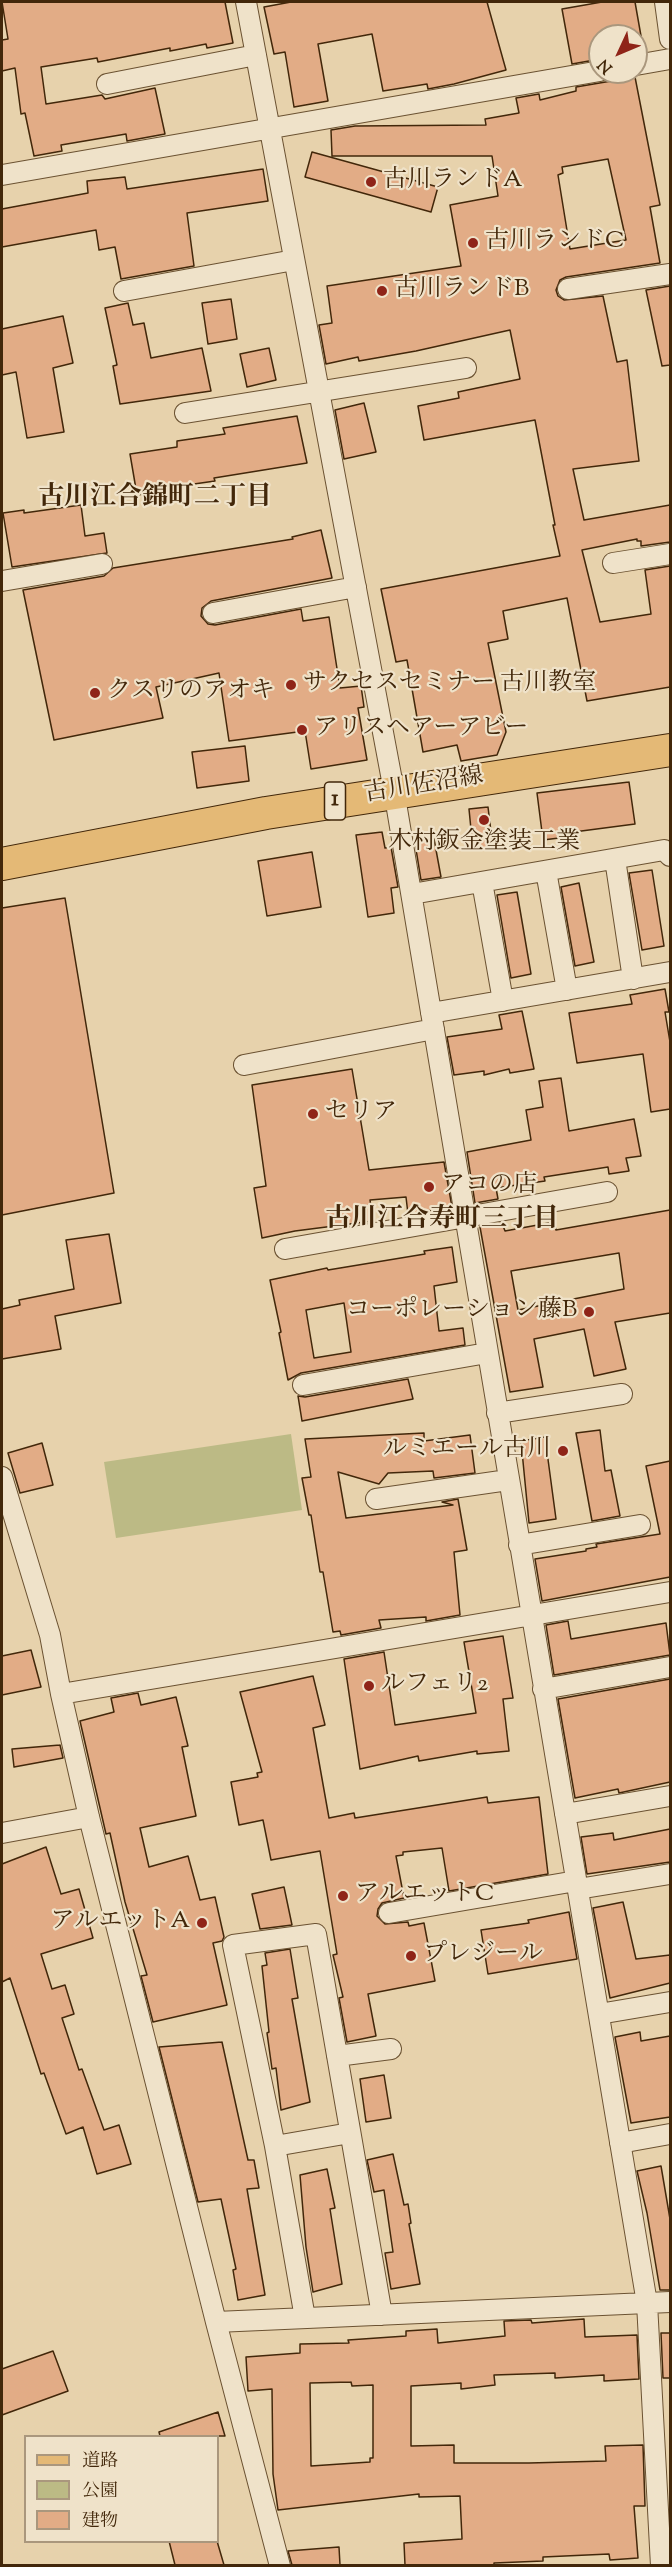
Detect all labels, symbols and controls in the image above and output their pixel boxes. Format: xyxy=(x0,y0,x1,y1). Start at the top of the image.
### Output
north arrow xyxy=(588,24,648,84)
text: N xyxy=(593,53,619,78)
place label: 古川ランドA xyxy=(383,168,522,196)
marker: 古川ランドA xyxy=(364,175,378,189)
place label: 古川ランドC xyxy=(485,229,624,257)
marker: 古川ランドC xyxy=(466,236,480,250)
place label: 古川ランドB xyxy=(394,277,529,305)
marker: 古川ランドB xyxy=(375,284,389,298)
district label: 古川江合錦町二丁目 xyxy=(38,484,272,516)
place label: サクセスセミナー 古川教室 xyxy=(303,671,596,699)
marker: サクセスセミナー 古川教室 xyxy=(284,678,298,692)
place label: クスリのアオキ xyxy=(107,679,275,707)
marker: クスリのアオキ xyxy=(88,686,102,700)
place label: アリスヘアーアビー xyxy=(314,716,528,744)
marker: アリスヘアーアビー xyxy=(295,723,309,737)
street label: 古川佐沼線 xyxy=(362,763,486,811)
road number: 1 xyxy=(324,782,346,820)
marker: 木村鈑金塗装工業 xyxy=(477,813,491,827)
place label: 木村鈑金塗装工業 xyxy=(388,830,580,858)
place label: セリア xyxy=(325,1100,397,1128)
marker: セリア xyxy=(306,1107,320,1121)
place label: アコの店 xyxy=(441,1173,537,1201)
marker: アコの店 xyxy=(422,1180,436,1194)
district label: 古川江合寿町三丁目 xyxy=(325,1206,559,1238)
place label: コーポレーション藤B xyxy=(346,1298,577,1326)
marker: コーポレーション藤B xyxy=(582,1305,596,1319)
place label: ルミエール古川 xyxy=(383,1437,551,1465)
marker: ルミエール古川 xyxy=(556,1444,570,1458)
place label: ルフェリ2 xyxy=(381,1672,488,1700)
marker: ルフェリ2 xyxy=(362,1679,376,1693)
place label: アルエットC xyxy=(355,1882,494,1910)
marker: アルエットC xyxy=(336,1889,350,1903)
place label: アルエットA xyxy=(51,1909,190,1937)
marker: アルエットA xyxy=(195,1916,209,1930)
place label: プレジール xyxy=(423,1942,543,1970)
marker: プレジール xyxy=(404,1949,418,1963)
legend xyxy=(24,2435,219,2543)
text: 道路 xyxy=(82,2449,118,2475)
text: 公園 xyxy=(82,2479,118,2505)
text: 建物 xyxy=(82,2509,118,2535)

